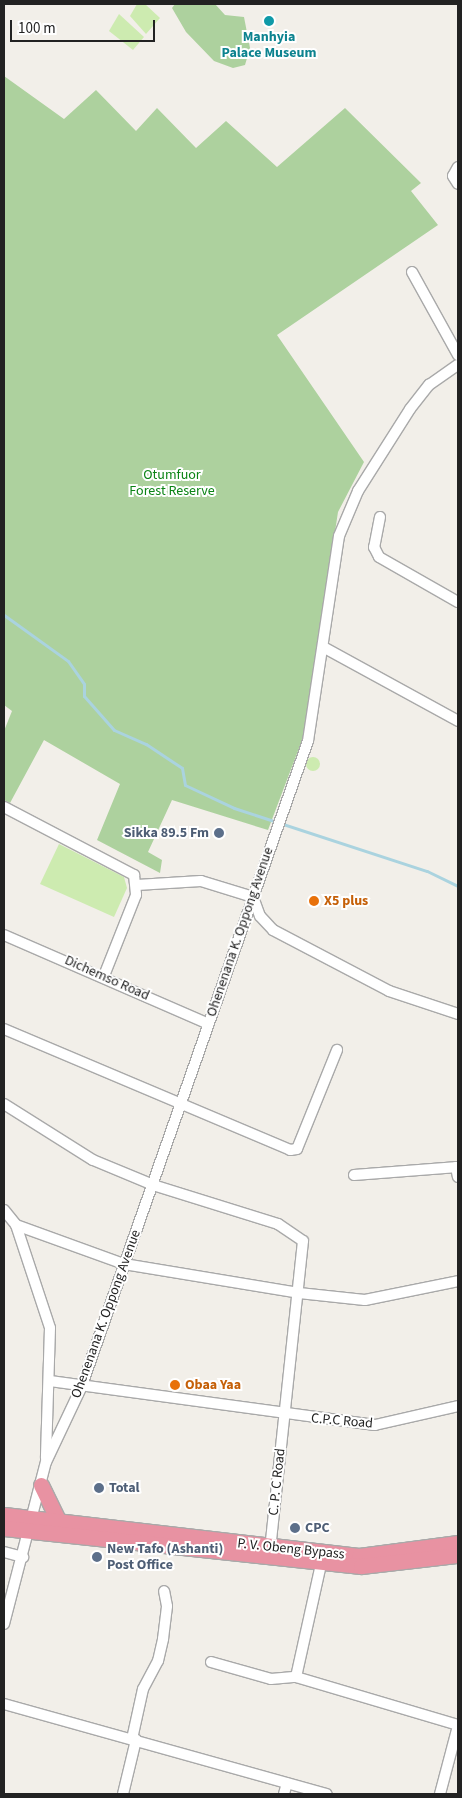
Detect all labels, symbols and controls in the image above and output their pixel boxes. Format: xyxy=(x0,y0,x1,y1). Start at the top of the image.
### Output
scale bar xyxy=(12,10,158,42)
marker: Manhyia Palace Museum xyxy=(263,15,275,27)
text: 100 m xyxy=(18,18,56,39)
place label: Manhyia Palace Museum xyxy=(222,29,316,62)
park label: Otumfuor Forest Reserve xyxy=(129,467,215,500)
place label: Sikka 89.5 Fm xyxy=(124,825,209,841)
marker: Sikka 89.5 Fm xyxy=(213,827,225,839)
street label: Ohenenana K. Oppong Avenue xyxy=(203,845,277,1019)
place label: X5 plus xyxy=(324,893,368,909)
marker: X5 plus xyxy=(308,895,320,907)
street label: Dichemso Road xyxy=(62,952,152,1004)
street label: Ohenenana K. Oppong Avenue xyxy=(68,1227,144,1401)
place label: Obaa Yaa xyxy=(185,1377,241,1393)
marker: Obaa Yaa xyxy=(169,1379,181,1391)
street label: C.P.C Road xyxy=(310,1410,374,1432)
street label: C. P. C Road xyxy=(265,1447,289,1517)
place label: Total xyxy=(109,1480,140,1496)
marker: Total xyxy=(93,1482,105,1494)
place label: CPC xyxy=(305,1520,330,1536)
marker: CPC xyxy=(289,1522,301,1534)
street label: P. V. Obeng Bypass xyxy=(237,1535,345,1563)
place label: New Tafo (Ashanti) Post Office xyxy=(107,1541,223,1574)
marker: New Tafo (Ashanti) Post Office xyxy=(91,1551,103,1563)

